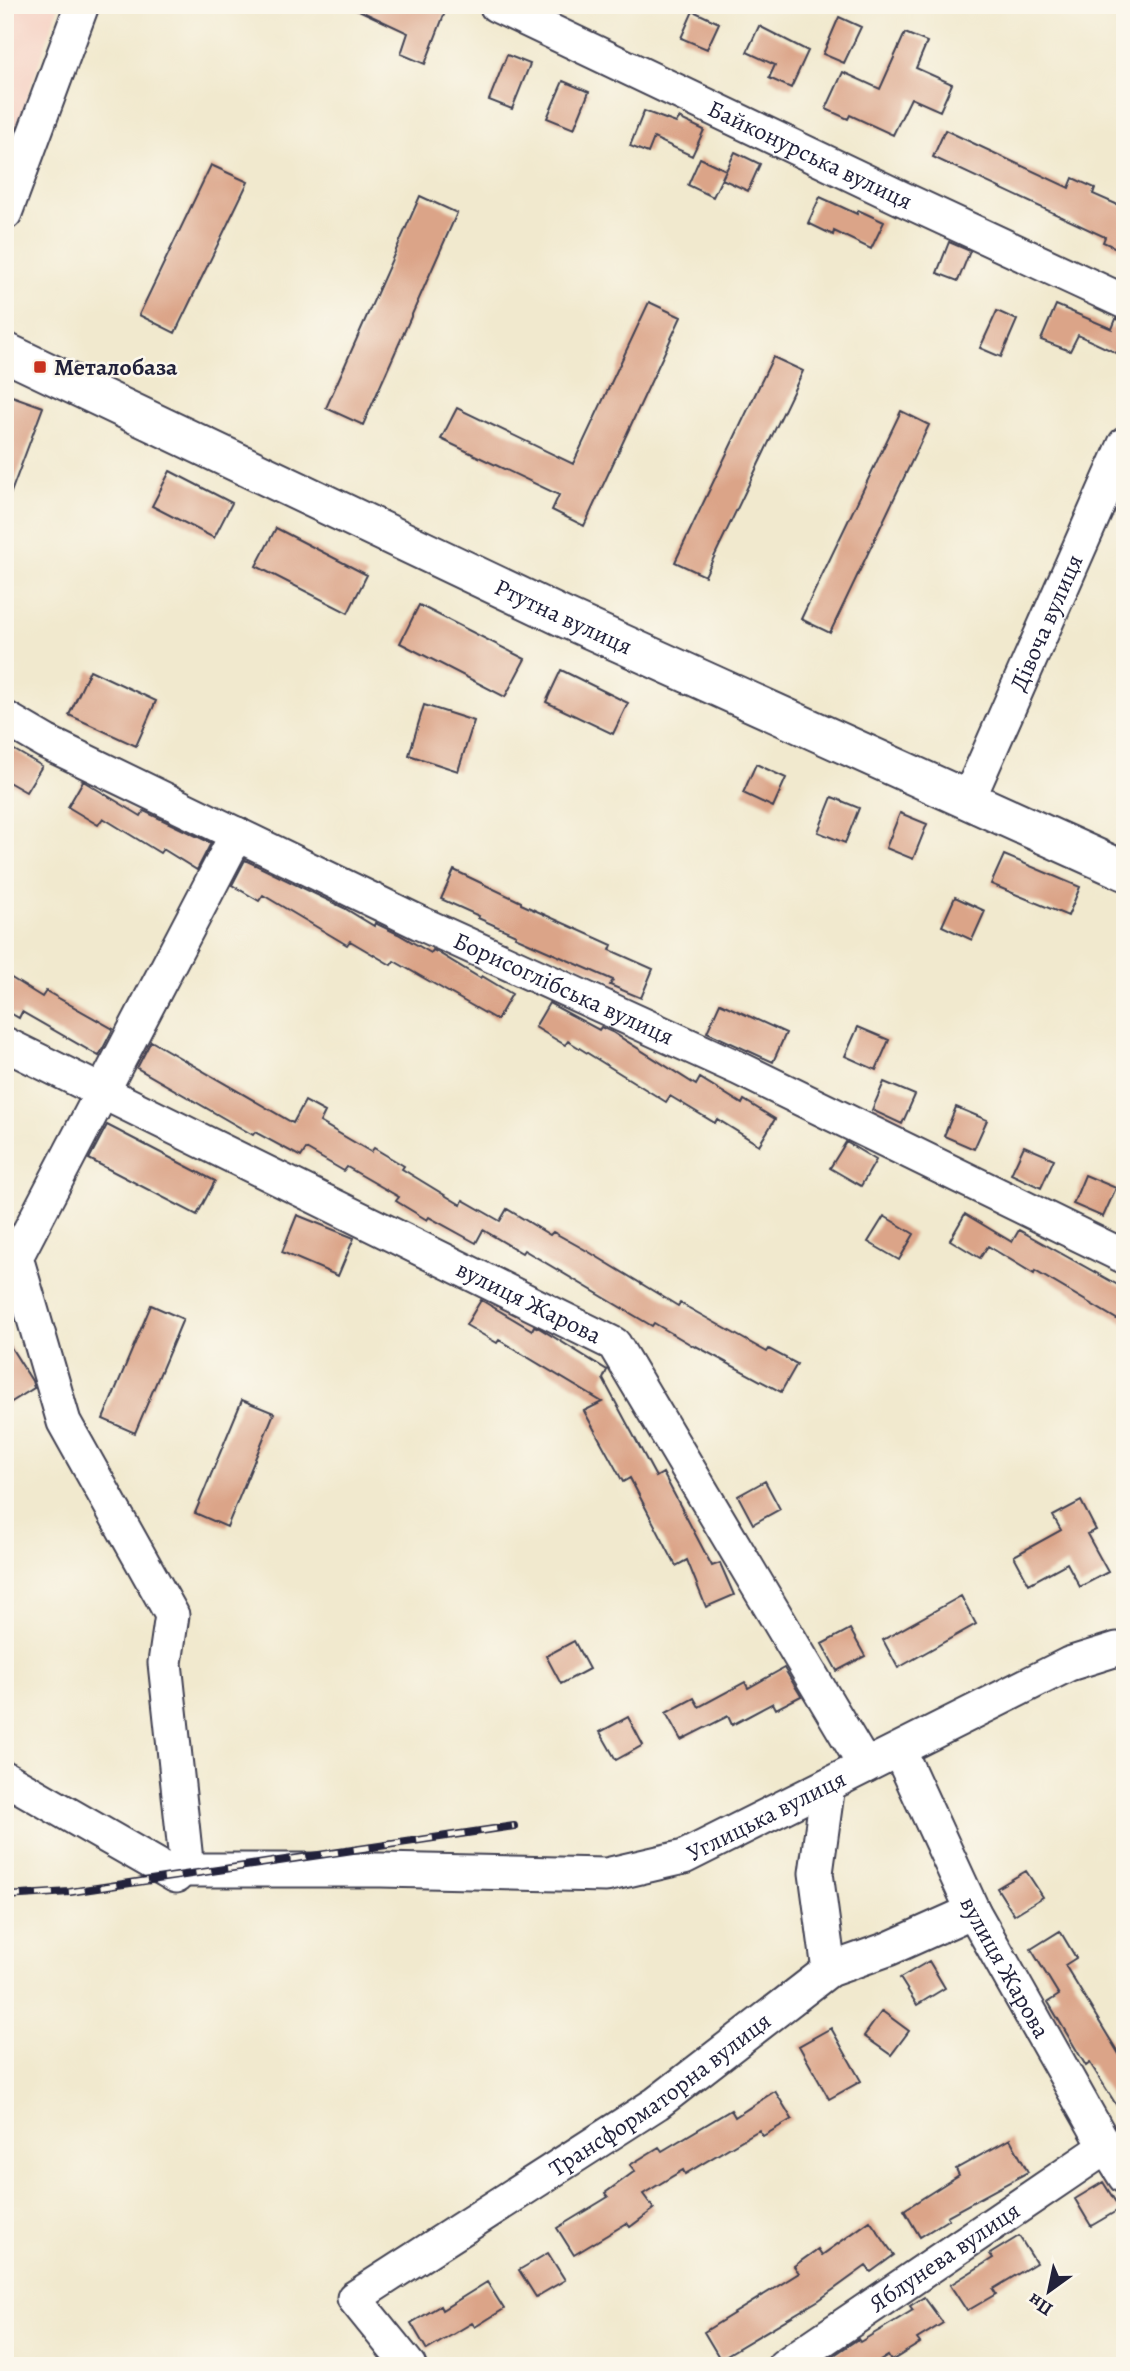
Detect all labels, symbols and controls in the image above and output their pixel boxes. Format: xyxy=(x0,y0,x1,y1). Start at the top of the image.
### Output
street label: Байконурська вулиця xyxy=(703,92,918,217)
place label: Металобаза xyxy=(54,351,178,383)
marker: Металобаза xyxy=(32,359,48,375)
street label: Дівоча вулиця xyxy=(1002,549,1090,696)
street label: Ртутна вулиця xyxy=(489,571,637,662)
street label: Борисоглібська вулиця xyxy=(449,924,679,1053)
street label: вулиця Жарова xyxy=(451,1253,607,1351)
street label: Углицька вулиця xyxy=(681,1763,851,1869)
street label: вулиця Жарова xyxy=(953,1891,1058,2044)
street label: Трансформаторна вулиця xyxy=(543,2005,777,2184)
street label: Яблунева вулиця xyxy=(863,2194,1026,2319)
north arrow xyxy=(1014,2256,1084,2326)
text: Пн xyxy=(1023,2287,1058,2322)

